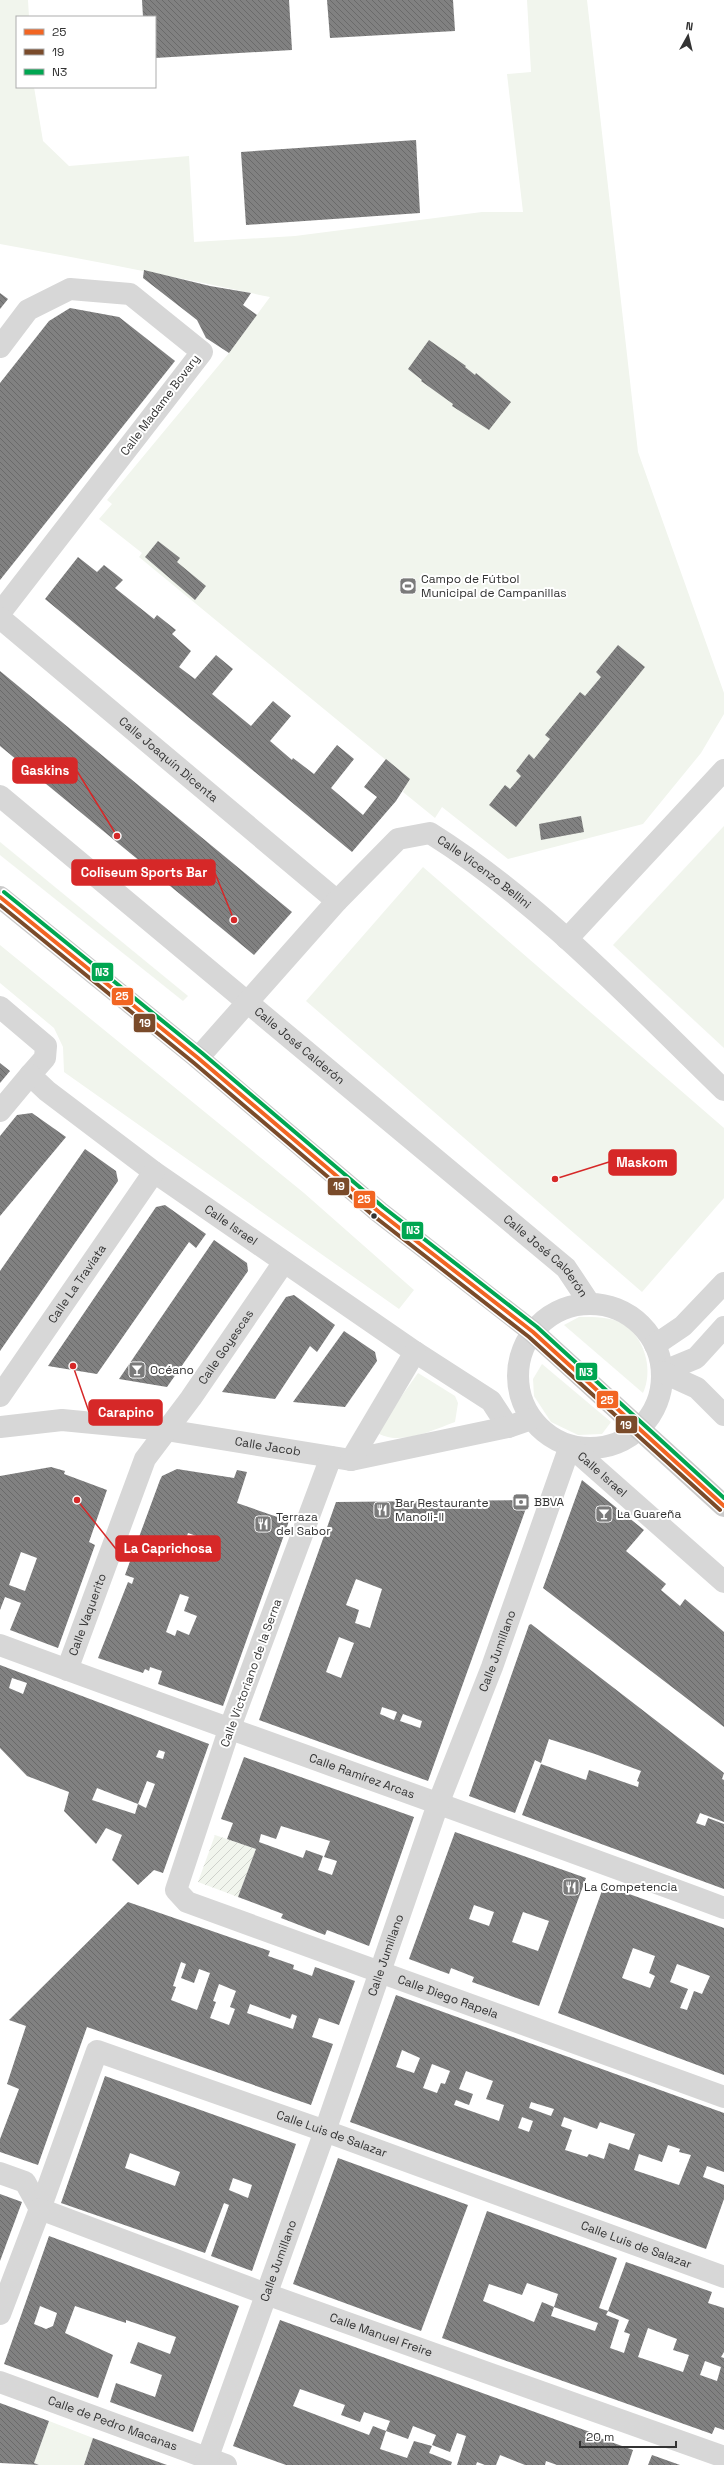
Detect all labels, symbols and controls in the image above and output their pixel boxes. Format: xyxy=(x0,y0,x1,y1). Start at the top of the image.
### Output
legend xyxy=(16,16,156,88)
north arrow xyxy=(668,16,708,56)
text: N xyxy=(685,19,694,34)
text: 25 xyxy=(52,24,66,40)
text: 19 xyxy=(52,44,64,60)
text: N3 xyxy=(52,64,67,80)
street label: Calle Madame Bovary xyxy=(117,351,203,459)
place label: Campo de Fútbol Municipal de Campanillas xyxy=(421,571,567,601)
sports icon: Campo de Fútbol Municipal de Campanillas xyxy=(398,576,418,596)
street label: Calle Joaquín Dicenta xyxy=(115,713,222,806)
callout: Gaskins xyxy=(13,758,77,783)
text: Gaskins xyxy=(21,762,69,779)
street label: Calle Vicenzo Bellini xyxy=(434,832,535,912)
callout: Coliseum Sports Bar xyxy=(72,860,215,885)
text: Coliseum Sports Bar xyxy=(81,864,207,881)
line badge: N3 xyxy=(91,962,114,982)
text: N3 xyxy=(95,965,109,979)
line badge: 25 xyxy=(111,987,134,1006)
text: 25 xyxy=(115,989,129,1003)
street label: Calle José Calderón xyxy=(251,1003,348,1088)
line badge: 19 xyxy=(133,1013,156,1033)
text: 19 xyxy=(139,1016,151,1030)
callout: Maskom xyxy=(609,1150,676,1175)
text: Maskom xyxy=(616,1154,668,1171)
line badge: 19 xyxy=(327,1177,350,1196)
text: 19 xyxy=(333,1179,345,1193)
line badge: 25 xyxy=(353,1190,376,1209)
text: 25 xyxy=(357,1192,371,1206)
street label: Calle Israel xyxy=(201,1201,261,1249)
unlabelled marker xyxy=(369,1211,379,1221)
street label: Calle José Calderón xyxy=(500,1211,591,1300)
line badge: N3 xyxy=(401,1221,424,1240)
text: N3 xyxy=(406,1223,420,1237)
street label: Calle La Traviata xyxy=(44,1241,110,1327)
street label: Calle Goyescas xyxy=(195,1307,257,1388)
bar icon: Océano xyxy=(127,1360,147,1380)
place label: Océano xyxy=(150,1362,194,1378)
line badge: N3 xyxy=(575,1362,598,1381)
text: N3 xyxy=(579,1365,593,1379)
line badge: 25 xyxy=(596,1390,619,1409)
text: 25 xyxy=(600,1393,614,1407)
callout: Carapino xyxy=(89,1400,162,1425)
text: Carapino xyxy=(98,1404,154,1421)
line badge: 19 xyxy=(615,1415,638,1434)
text: 19 xyxy=(620,1418,632,1432)
street label: Calle Jacob xyxy=(234,1433,302,1460)
street label: Calle Israel xyxy=(574,1448,630,1501)
bank icon: BBVA xyxy=(511,1492,531,1512)
place label: BBVA xyxy=(534,1494,564,1510)
place label: Bar Restaurante Manoli-II xyxy=(395,1495,489,1525)
restaurant icon: Bar Restaurante Manoli-II xyxy=(372,1500,392,1520)
bar icon: La Guareña xyxy=(594,1504,614,1524)
place label: La Guareña xyxy=(617,1506,681,1522)
place label: Terraza del Sabor xyxy=(276,1509,331,1539)
restaurant icon: Terraza del Sabor xyxy=(253,1514,273,1534)
callout: La Caprichosa xyxy=(116,1536,220,1561)
text: La Caprichosa xyxy=(124,1540,213,1557)
street label: Calle Vaquerito xyxy=(65,1571,110,1658)
street label: Calle Victoriano de la Serna xyxy=(217,1596,285,1749)
street label: Calle Jumillano xyxy=(475,1608,519,1694)
street label: Calle Ramírez Arcas xyxy=(307,1750,417,1802)
restaurant icon: La Competencia xyxy=(561,1877,581,1897)
place label: La Competencia xyxy=(584,1879,677,1895)
street label: Calle Jumillano xyxy=(364,1912,407,1998)
street label: Calle Diego Rapela xyxy=(395,1971,501,2022)
street label: Calle Luis de Salazar xyxy=(274,2107,390,2161)
street label: Calle Luis de Salazar xyxy=(579,2217,694,2273)
street label: Calle Jumillano xyxy=(256,2218,300,2304)
street label: Calle Manuel Freire xyxy=(328,2309,435,2361)
street label: Calle de Pedro Macanas xyxy=(46,2392,180,2455)
scale bar xyxy=(580,2423,676,2449)
text: 20 m xyxy=(586,2429,614,2445)

